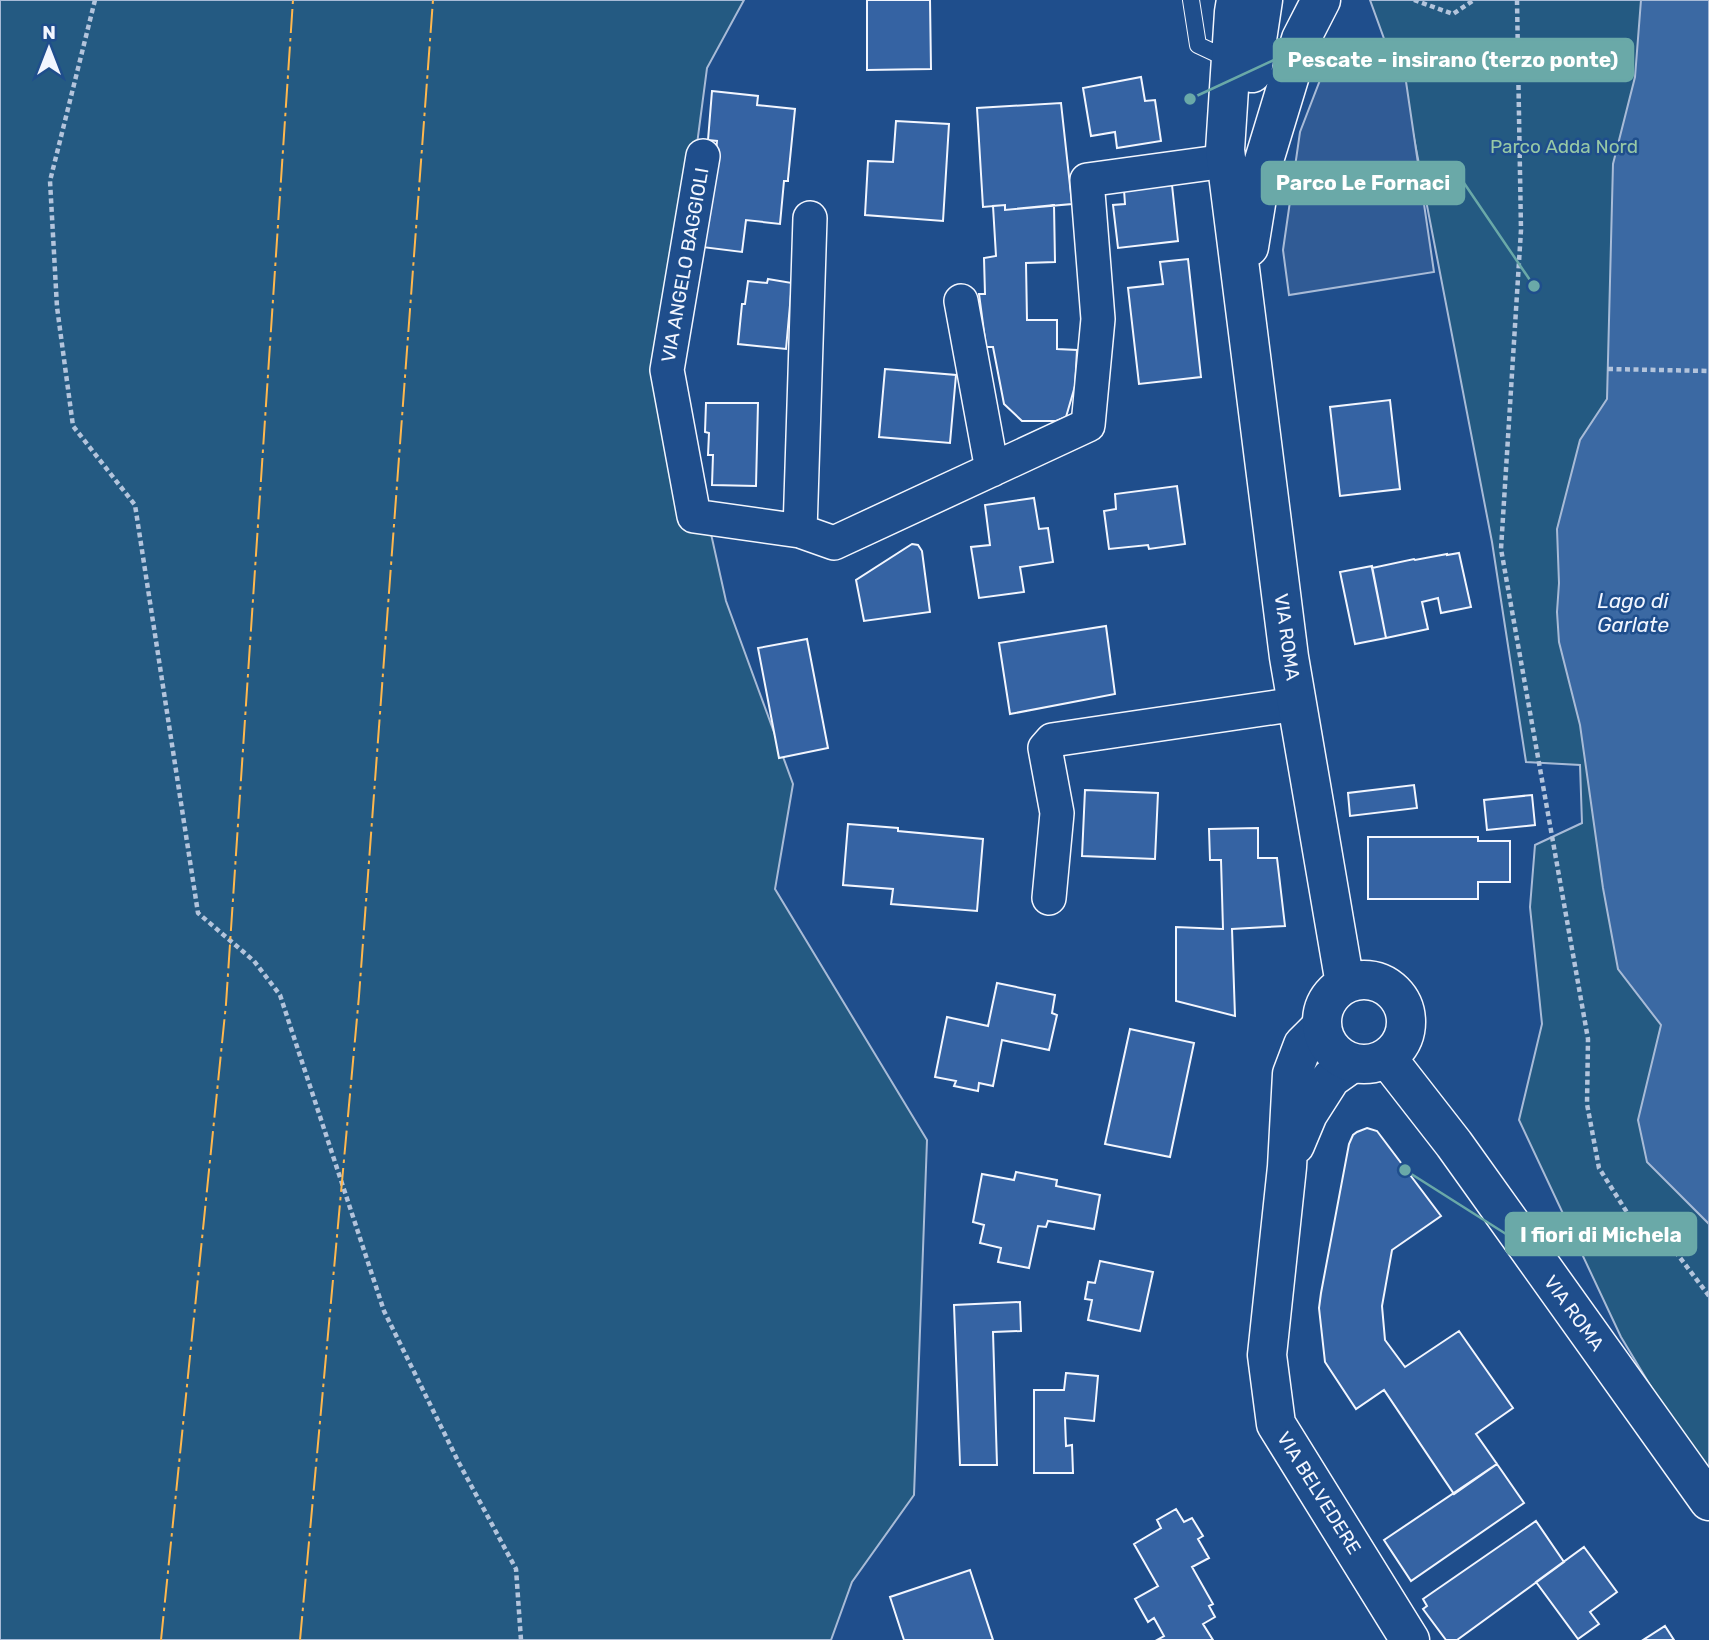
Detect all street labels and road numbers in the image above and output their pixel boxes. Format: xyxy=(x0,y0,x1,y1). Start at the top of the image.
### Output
street label: VIA ANGELO BAGGIOLI xyxy=(657,166,713,364)
street label: VIA ROMA xyxy=(1270,592,1305,682)
street label: VIA ROMA xyxy=(1539,1271,1609,1355)
street label: VIA BELVEDERE xyxy=(1272,1427,1366,1559)

